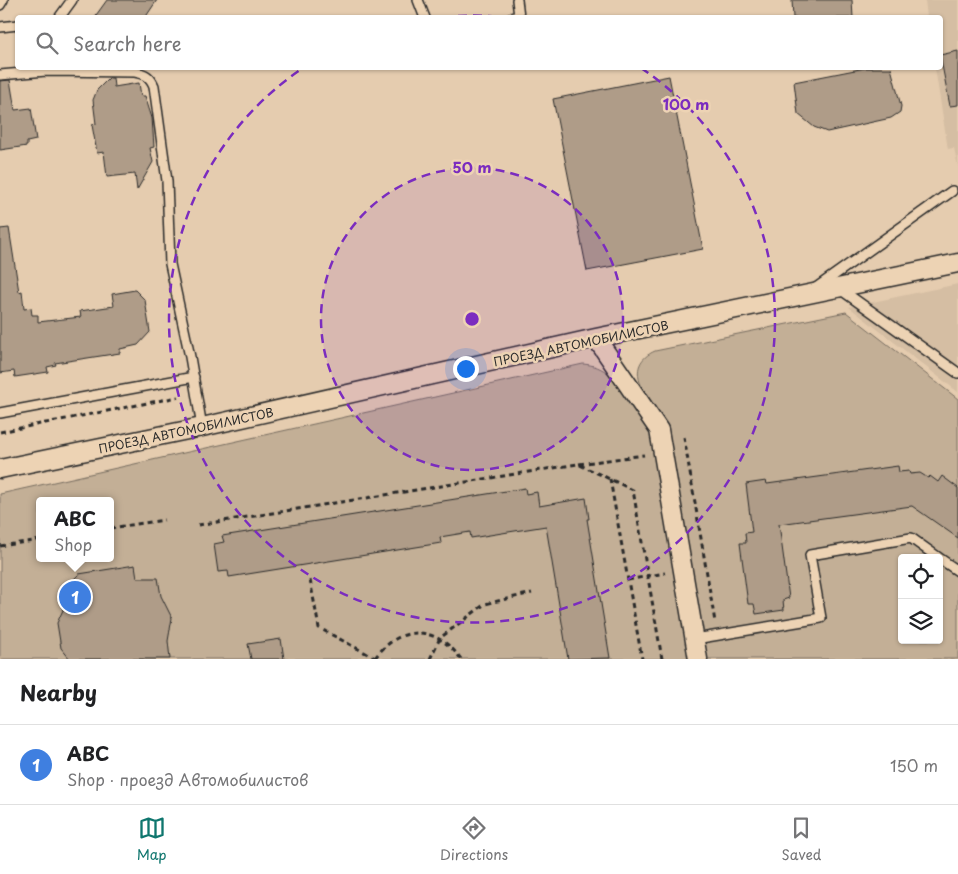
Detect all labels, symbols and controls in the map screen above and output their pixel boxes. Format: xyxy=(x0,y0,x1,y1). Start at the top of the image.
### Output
search box xyxy=(15,15,943,70)
icon: search xyxy=(33,29,61,57)
text: Search here xyxy=(73,29,182,57)
text: 100 m xyxy=(663,92,709,115)
text: 50 m xyxy=(453,155,491,178)
centre of rings xyxy=(463,310,481,328)
street label: ПРОЕЗД АВТОМОБИЛИСТОВ xyxy=(492,316,670,370)
your location xyxy=(453,356,479,382)
street label: ПРОЕЗД АВТОМОБИЛИСТОВ xyxy=(97,403,275,457)
popup xyxy=(36,497,114,562)
text: АВС xyxy=(54,504,96,532)
text: Shop xyxy=(54,532,92,556)
map controls xyxy=(898,554,943,644)
button: locate xyxy=(898,554,943,599)
pin: 1 xyxy=(59,578,91,616)
button: layers xyxy=(898,599,943,644)
text: Nearby xyxy=(20,676,97,708)
text: АВС xyxy=(67,739,109,767)
text: 1 xyxy=(32,753,40,777)
text: 150 m xyxy=(890,753,938,777)
text: Shop · проезд Автомобилистов xyxy=(67,767,308,791)
tab: Map xyxy=(137,814,167,865)
tab: Directions xyxy=(440,814,508,865)
tab: Saved xyxy=(782,814,821,865)

